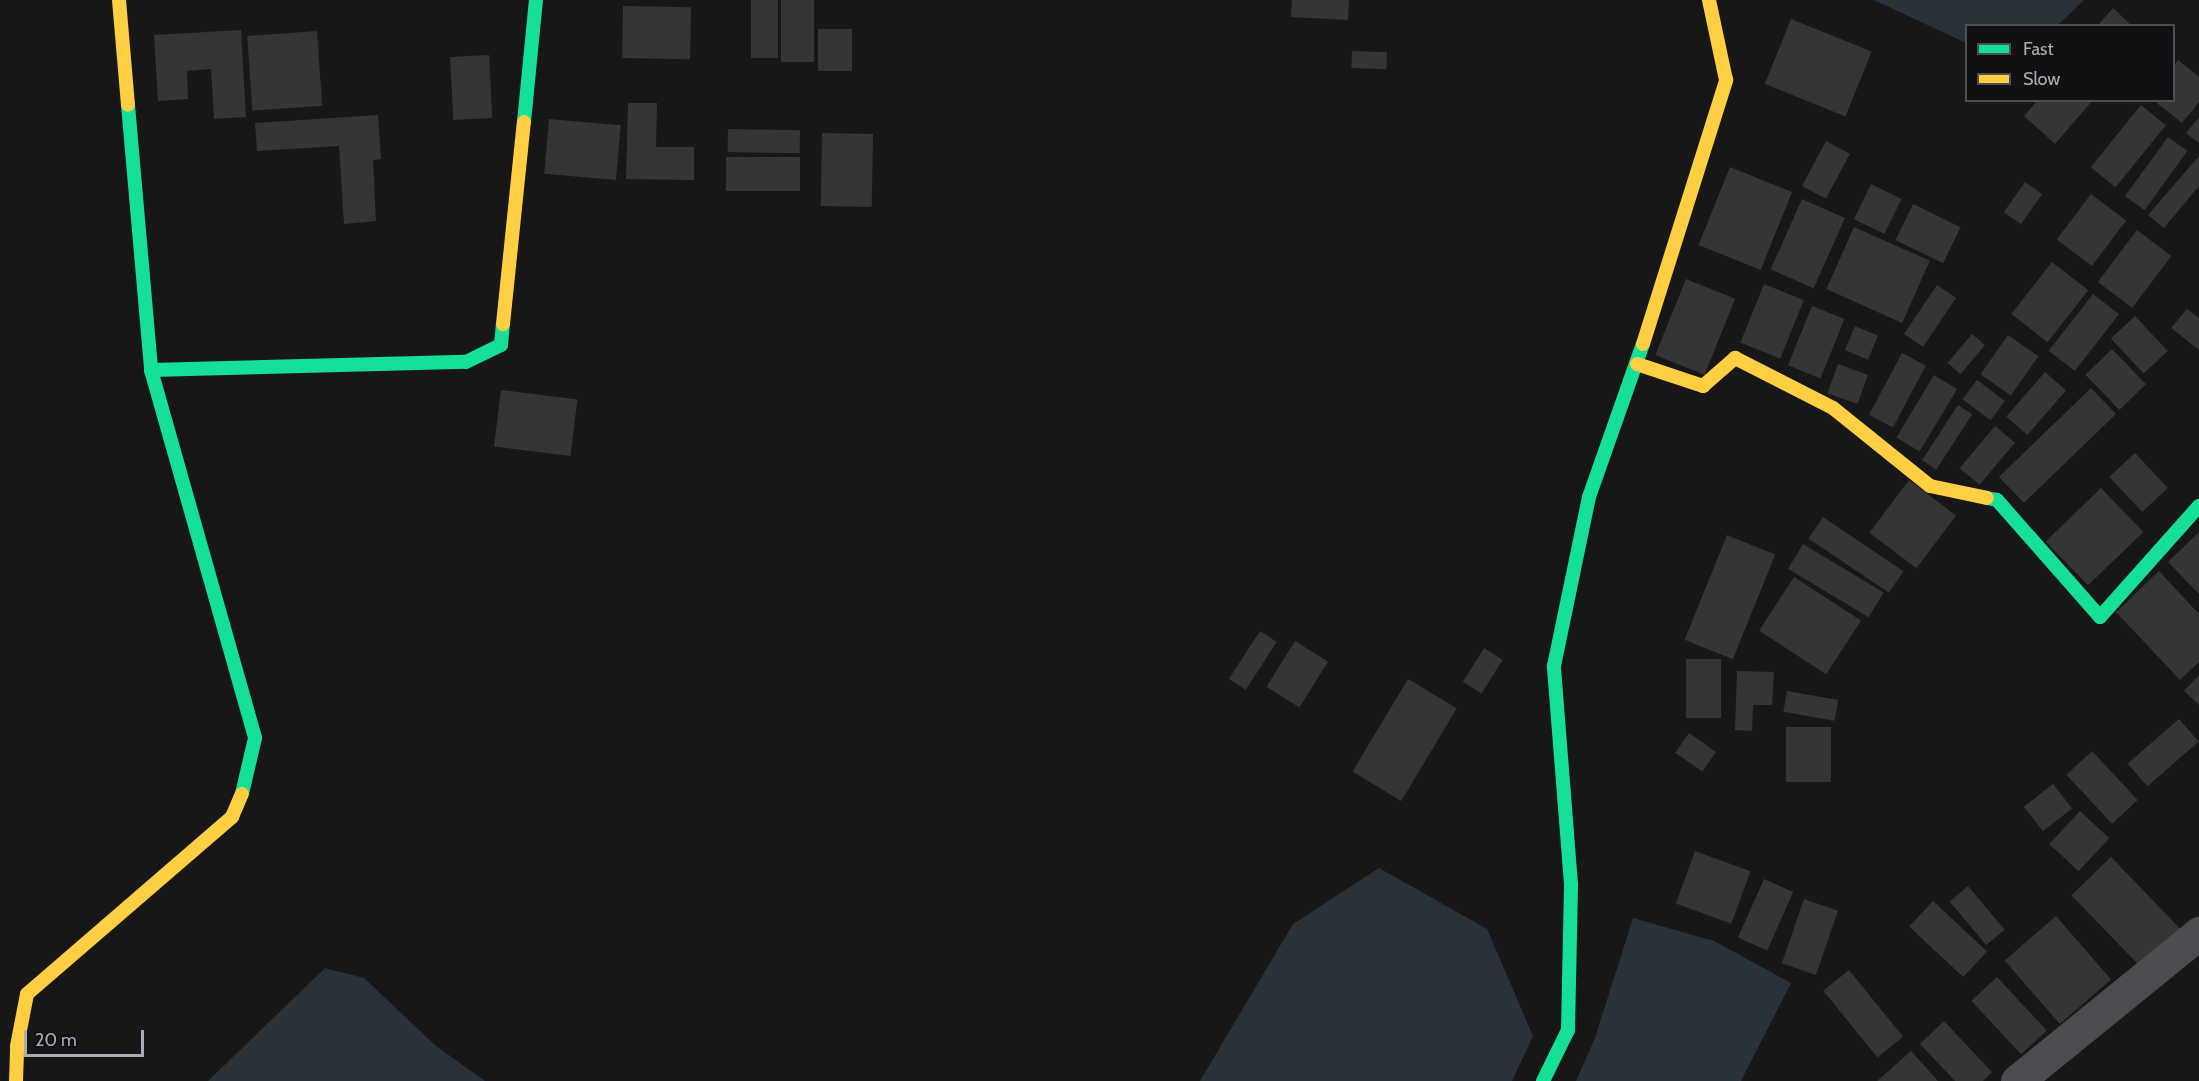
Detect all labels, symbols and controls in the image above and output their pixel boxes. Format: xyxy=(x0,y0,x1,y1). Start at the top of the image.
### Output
legend xyxy=(1965,24,2175,102)
text: Fast xyxy=(2023,38,2054,60)
text: Slow xyxy=(2023,68,2060,90)
scale bar xyxy=(27,1018,147,1056)
text: 20 m xyxy=(35,1029,77,1051)

